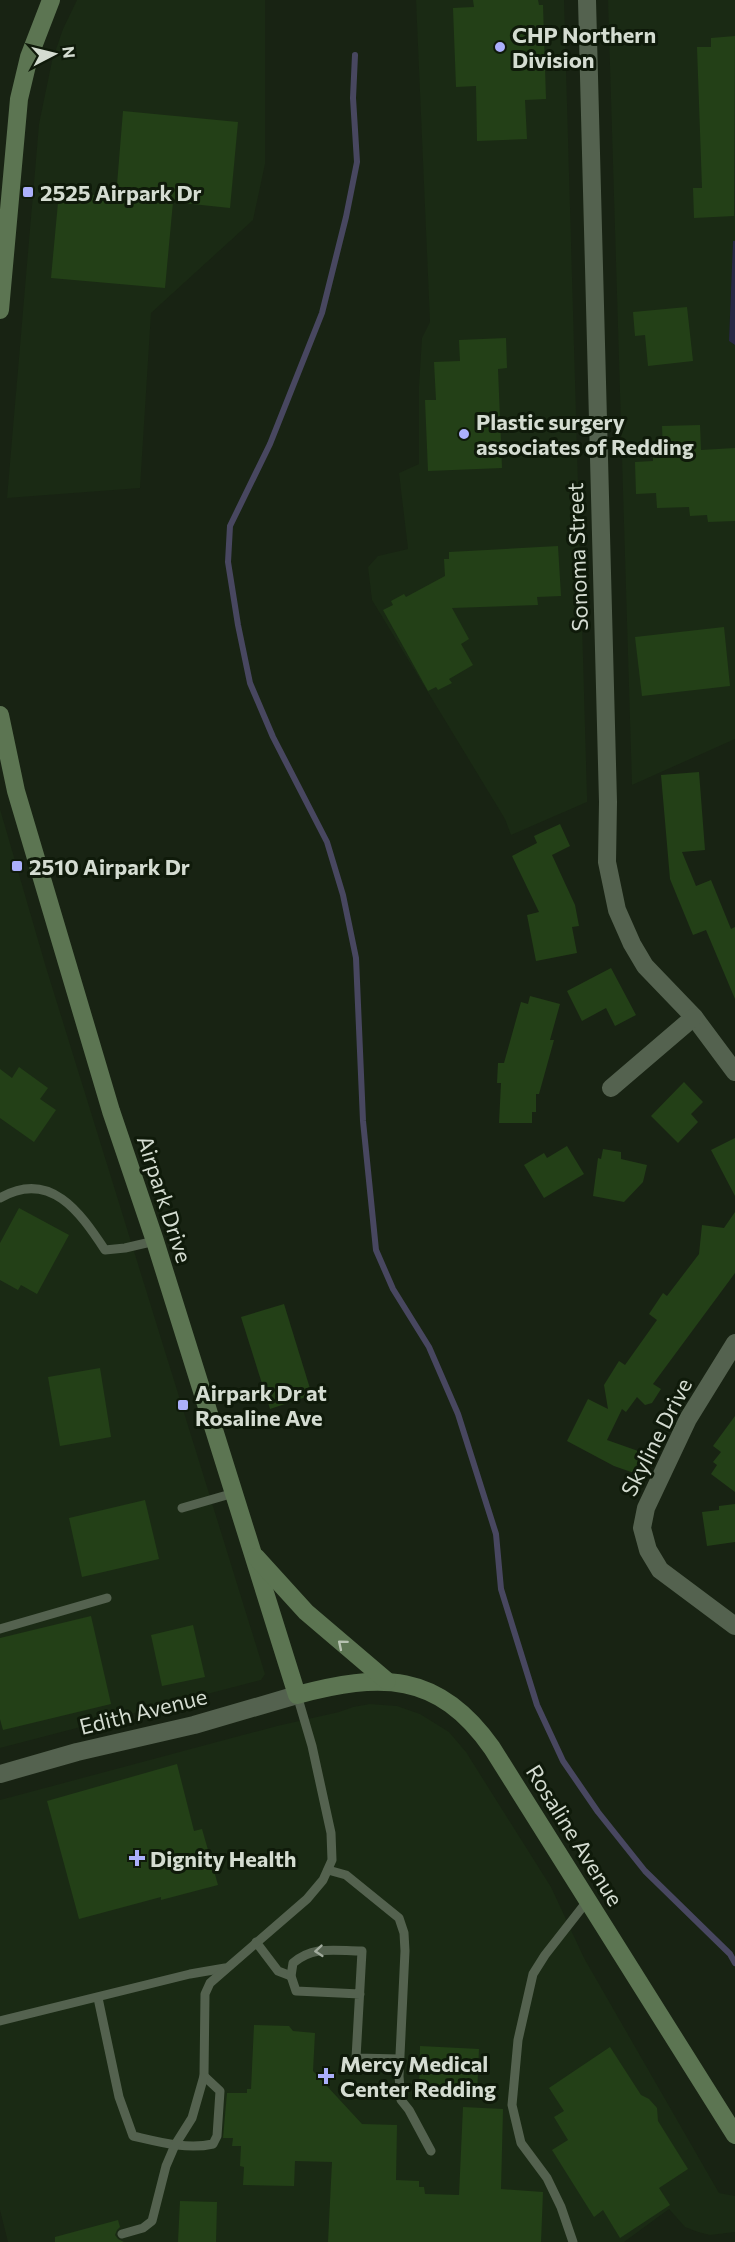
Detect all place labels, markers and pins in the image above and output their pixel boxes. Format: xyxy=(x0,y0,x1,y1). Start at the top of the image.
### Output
place label: CHP Northern Division xyxy=(512,21,656,73)
marker: CHP Northern Division xyxy=(493,40,507,54)
place label: 2525 Airpark Dr xyxy=(40,179,202,206)
marker: 2525 Airpark Dr xyxy=(21,185,35,199)
place label: Plastic surgery associates of Redding xyxy=(476,408,694,460)
marker: Plastic surgery associates of Redding xyxy=(457,427,471,441)
place label: 2510 Airpark Dr xyxy=(29,853,190,880)
marker: 2510 Airpark Dr xyxy=(10,859,24,873)
place label: Airpark Dr at Rosaline Ave xyxy=(195,1379,327,1431)
marker: Airpark Dr at Rosaline Ave xyxy=(176,1398,190,1412)
place label: Dignity Health xyxy=(150,1845,296,1872)
marker: Dignity Health xyxy=(128,1849,146,1867)
place label: Mercy Medical Center Redding xyxy=(340,2050,496,2102)
marker: Mercy Medical Center Redding xyxy=(317,2067,335,2085)

